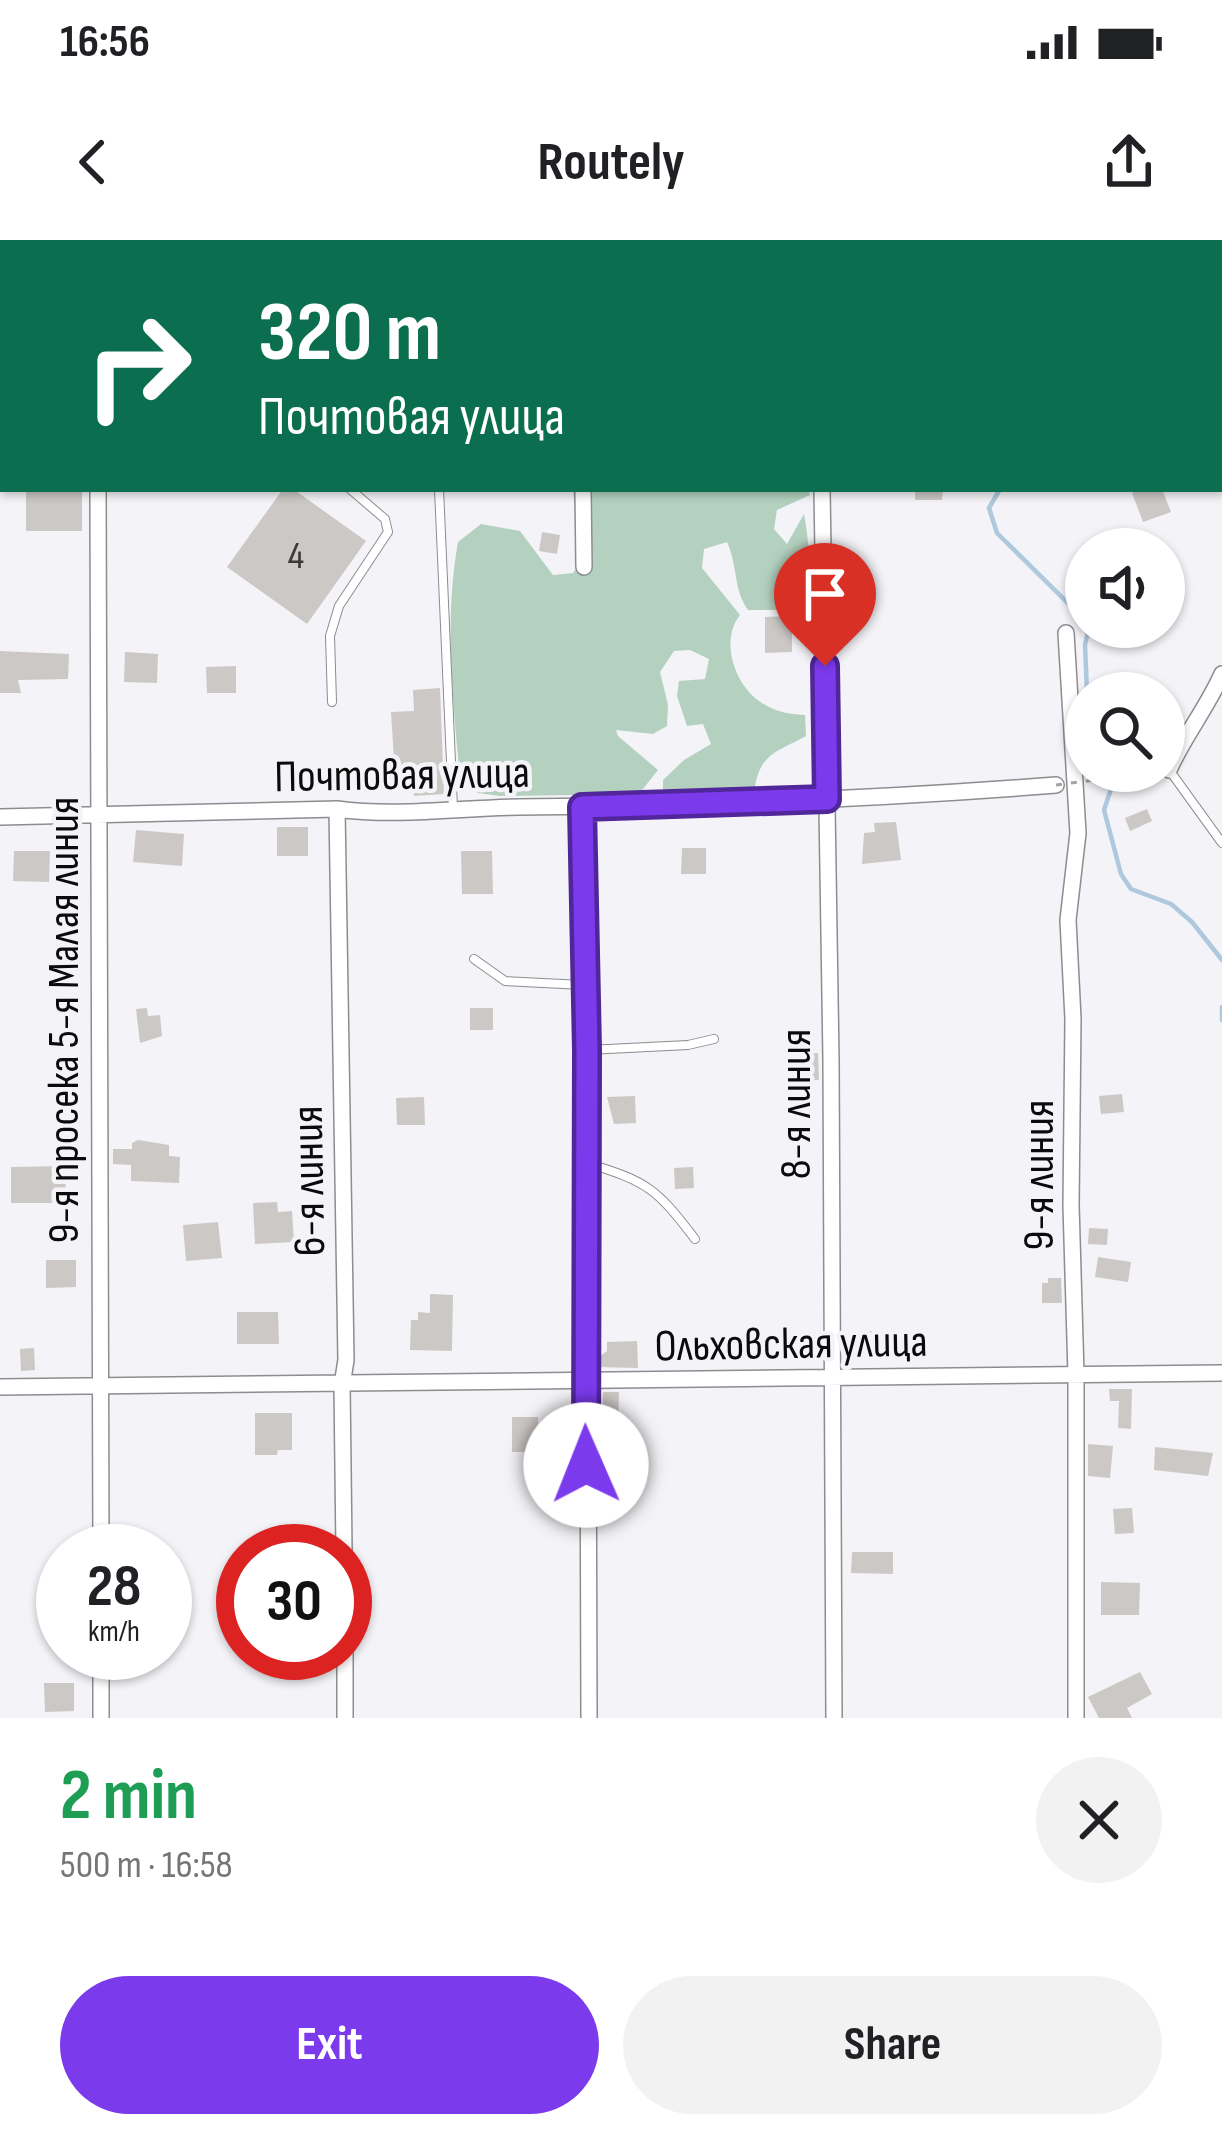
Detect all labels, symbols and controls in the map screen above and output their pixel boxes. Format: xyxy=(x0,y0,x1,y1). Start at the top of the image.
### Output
text: 16:56 xyxy=(60,15,150,70)
icon: back xyxy=(60,129,126,195)
icon: share xyxy=(1096,129,1162,195)
text: Routely xyxy=(537,130,685,195)
text: 320 m xyxy=(258,283,441,384)
icon: right xyxy=(60,288,216,444)
text: Почтовая улица xyxy=(258,385,565,450)
map controls xyxy=(1065,528,1185,792)
button: sound xyxy=(1065,528,1185,648)
house number: 4 xyxy=(288,533,304,580)
pin xyxy=(774,543,876,666)
icon: arrive xyxy=(792,561,858,627)
button: search xyxy=(1065,672,1185,792)
street label: Почтовая улица xyxy=(274,746,530,805)
street label: 9-я просека 5-я Малая линия xyxy=(37,797,92,1243)
street label: 8-я линия xyxy=(769,1029,824,1179)
street label: 9-я линия xyxy=(1012,1100,1067,1250)
street label: 6-я линия xyxy=(281,1105,338,1257)
street label: Ольховская улица xyxy=(654,1315,928,1374)
position arrow xyxy=(523,1402,649,1528)
speed limit sign: 30 xyxy=(216,1524,372,1680)
text: 28 xyxy=(87,1551,141,1623)
text: km/h xyxy=(88,1614,140,1650)
text: 2 min xyxy=(60,1753,197,1840)
button: close xyxy=(1036,1757,1162,1883)
text: 500 m · 16:58 xyxy=(60,1842,233,1889)
button: Exit xyxy=(60,1976,599,2114)
button: Share xyxy=(623,1976,1162,2114)

